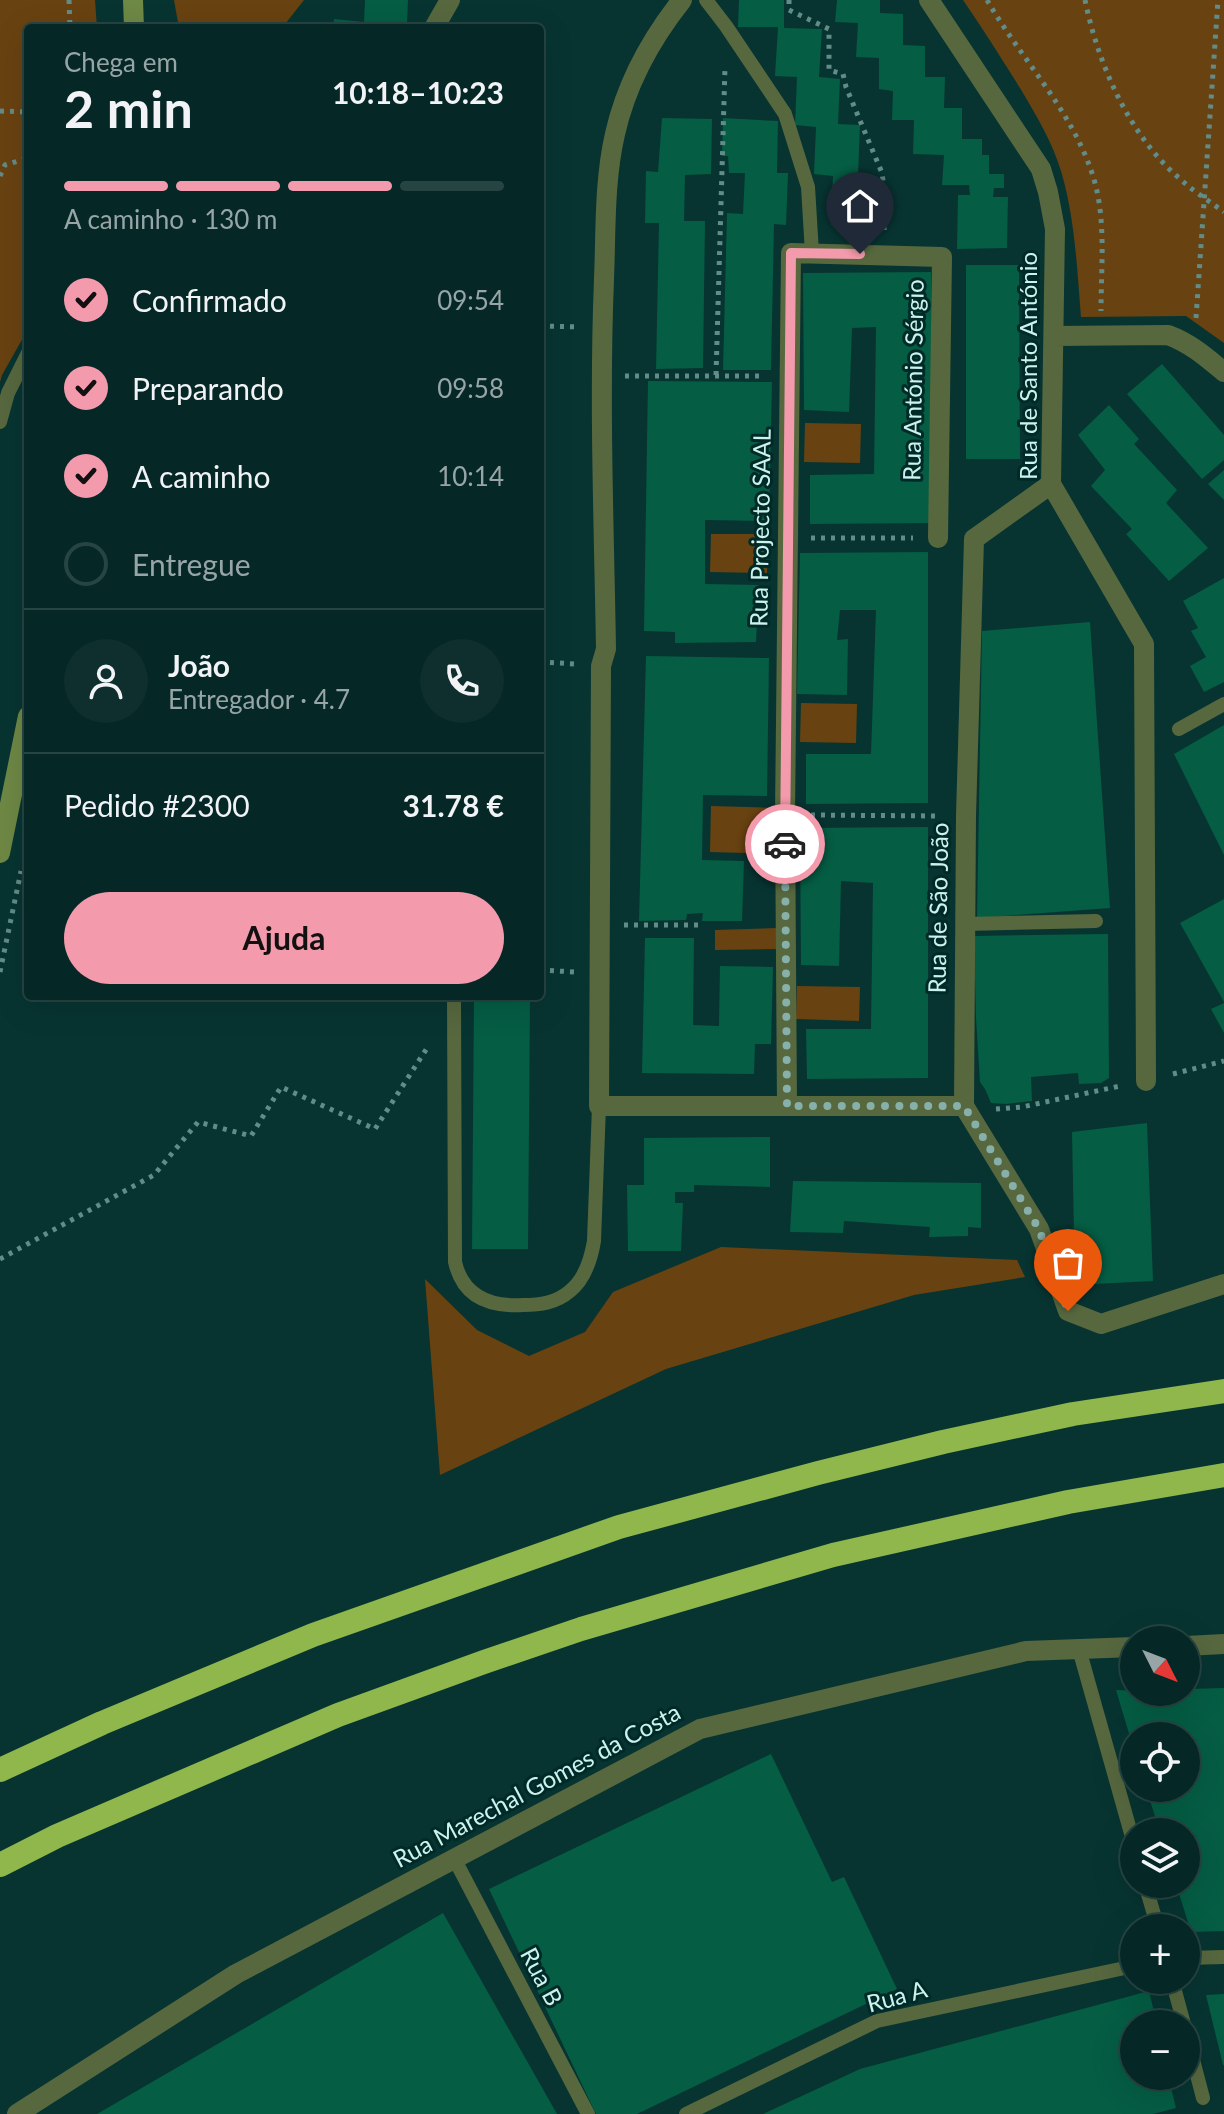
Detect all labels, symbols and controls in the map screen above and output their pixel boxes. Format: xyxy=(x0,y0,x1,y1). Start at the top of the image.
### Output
text: Chega em xyxy=(64,46,178,78)
text: 10:18–10:23 xyxy=(332,74,504,110)
text: 2 min xyxy=(64,77,193,139)
pin xyxy=(826,172,894,254)
icon: home xyxy=(838,184,882,228)
text: A caminho · 130 m xyxy=(64,203,277,235)
street label: Rua de Santo António xyxy=(1013,252,1042,480)
icon: check xyxy=(64,278,108,322)
street label: Rua António Sérgio xyxy=(896,279,929,481)
text: Confirmado xyxy=(132,282,287,318)
text: 09:54 xyxy=(437,284,504,316)
icon: check xyxy=(64,366,108,410)
text: Preparando xyxy=(132,370,284,406)
text: 09:58 xyxy=(437,372,504,404)
street label: Rua Projecto SAAL xyxy=(743,429,776,627)
icon: check xyxy=(64,454,108,498)
text: A caminho xyxy=(132,458,271,494)
text: 10:14 xyxy=(437,460,504,492)
text: Entregue xyxy=(132,546,251,582)
button: person xyxy=(64,639,148,723)
button: phone xyxy=(420,639,504,723)
text: João xyxy=(168,647,230,683)
text: Entregador · 4.7 xyxy=(168,683,350,715)
text: Pedido #2300 xyxy=(64,787,250,823)
text: 31.78 € xyxy=(403,787,504,823)
courier xyxy=(745,804,825,884)
icon: car xyxy=(763,822,807,866)
street label: Rua de São João xyxy=(922,822,953,994)
button: Ajuda xyxy=(64,892,504,984)
pin xyxy=(1034,1229,1102,1311)
icon: bag xyxy=(1046,1241,1090,1285)
north arrow xyxy=(1120,1626,1200,1706)
map controls xyxy=(1120,1626,1200,2090)
street label: Rua Marechal Gomes da Costa xyxy=(388,1696,685,1873)
button: locate xyxy=(1120,1722,1200,1802)
button: layers xyxy=(1120,1818,1200,1898)
button: + xyxy=(1120,1914,1200,1994)
street label: Rua B xyxy=(515,1942,570,2010)
street label: Rua A xyxy=(863,1973,931,2018)
button: − xyxy=(1120,2010,1200,2090)

